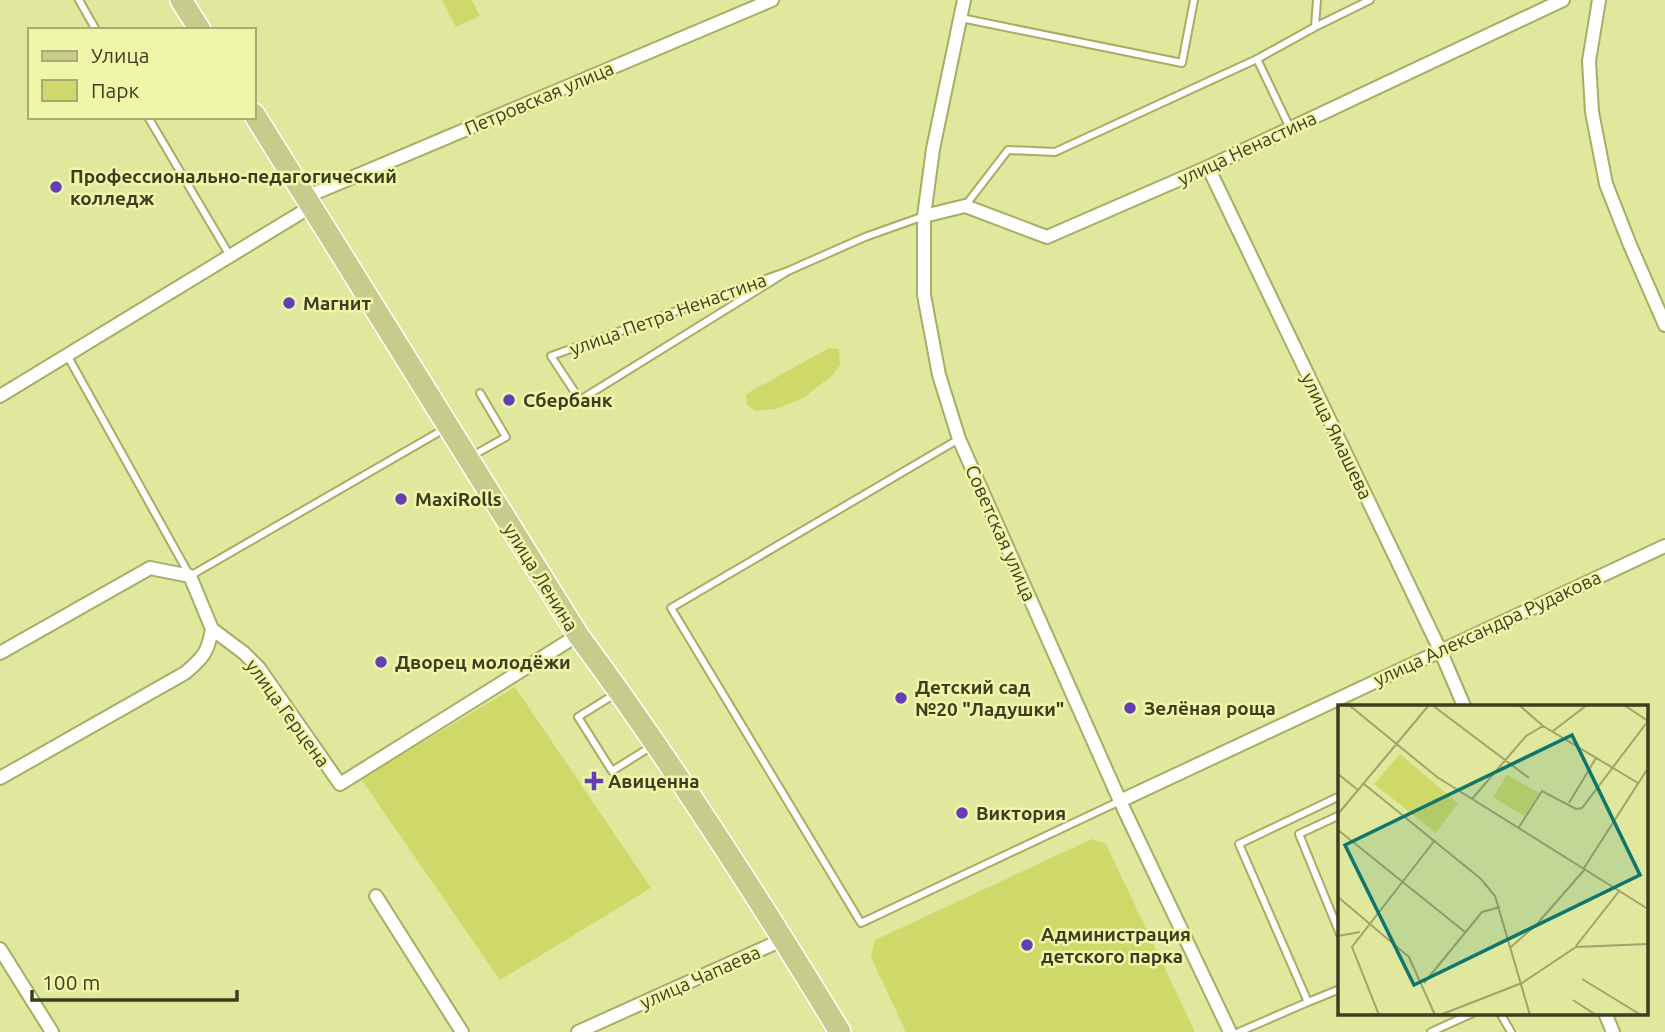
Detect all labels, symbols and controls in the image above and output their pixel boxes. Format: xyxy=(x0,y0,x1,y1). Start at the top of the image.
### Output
legend xyxy=(28,28,256,119)
text: Улица xyxy=(91,43,149,67)
street label: Петровская улица xyxy=(461,57,617,139)
text: Парк xyxy=(91,78,140,102)
street label: улица Ненастина xyxy=(1174,106,1320,190)
place label: Профессионально-педагогический колледж xyxy=(70,165,397,209)
marker: Профессионально-педагогический колледж xyxy=(48,179,64,195)
street label: улица Петра Ненастина xyxy=(567,268,769,360)
place label: Магнит xyxy=(303,292,371,314)
marker: Магнит xyxy=(281,295,297,311)
street label: улица Ямашева xyxy=(1297,369,1377,503)
place label: Сбербанк xyxy=(523,389,613,411)
marker: Сбербанк xyxy=(501,392,517,408)
street label: Советская улица xyxy=(961,461,1041,605)
place label: MaxiRolls xyxy=(415,488,502,510)
marker: MaxiRolls xyxy=(393,491,409,507)
street label: улица Ленина xyxy=(499,519,583,635)
street label: улица Александра Рудакова xyxy=(1370,566,1604,690)
place label: Дворец молодёжи xyxy=(395,651,571,673)
marker: Дворец молодёжи xyxy=(373,654,389,670)
street label: улица Герцена xyxy=(242,655,334,771)
place label: Детский сад №20 "Ладушки" xyxy=(915,676,1064,720)
marker: Детский сад №20 "Ладушки" xyxy=(893,690,909,706)
place label: Зелёная роща xyxy=(1144,697,1276,719)
marker: Зелёная роща xyxy=(1122,700,1138,716)
inset map xyxy=(1338,705,1648,1014)
place label: Авиценна xyxy=(608,770,700,792)
marker: Авиценна xyxy=(586,773,602,789)
place label: Виктория xyxy=(976,802,1066,824)
marker: Виктория xyxy=(954,805,970,821)
place label: Администрация детского парка xyxy=(1041,923,1191,967)
marker: Администрация детского парка xyxy=(1019,937,1035,953)
street label: улица Чапаева xyxy=(636,941,764,1013)
scale bar xyxy=(32,958,236,1002)
text: 100 m xyxy=(42,970,100,994)

